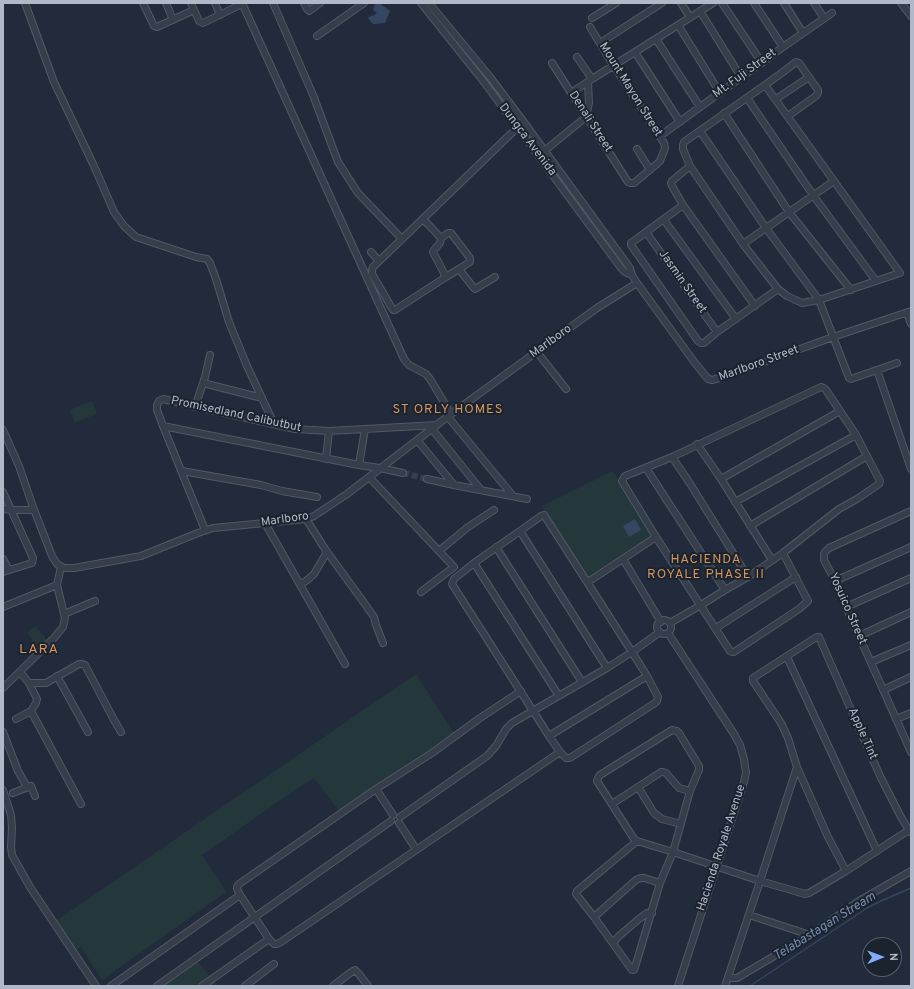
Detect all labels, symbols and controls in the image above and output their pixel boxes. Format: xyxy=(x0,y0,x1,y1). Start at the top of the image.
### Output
street label: Mount Mayon Street xyxy=(595,40,665,140)
street label: Mt. Fuji Street xyxy=(710,46,780,102)
street label: Denali Street xyxy=(565,89,615,155)
street label: Dungca Avenida xyxy=(495,101,559,179)
street label: Jasmin Street xyxy=(655,247,709,317)
street label: Marlboro xyxy=(527,322,575,362)
street label: Marlboro Street xyxy=(717,343,801,385)
street label: Promisedland Calibutbut xyxy=(169,394,303,436)
district label: ST ORLY HOMES xyxy=(392,402,504,418)
street label: Marlboro xyxy=(260,510,310,530)
district label: HACIENDA ROYALE PHASE II xyxy=(647,552,765,583)
street label: Yosuico Street xyxy=(825,571,869,647)
district label: LARA xyxy=(19,642,59,658)
street label: Apple Tint xyxy=(844,706,880,762)
street label: Hacienda Royale Avenue xyxy=(695,783,749,913)
water label: Telabastagan Stream xyxy=(771,889,879,965)
north arrow xyxy=(862,937,902,977)
text: N xyxy=(886,953,900,961)

